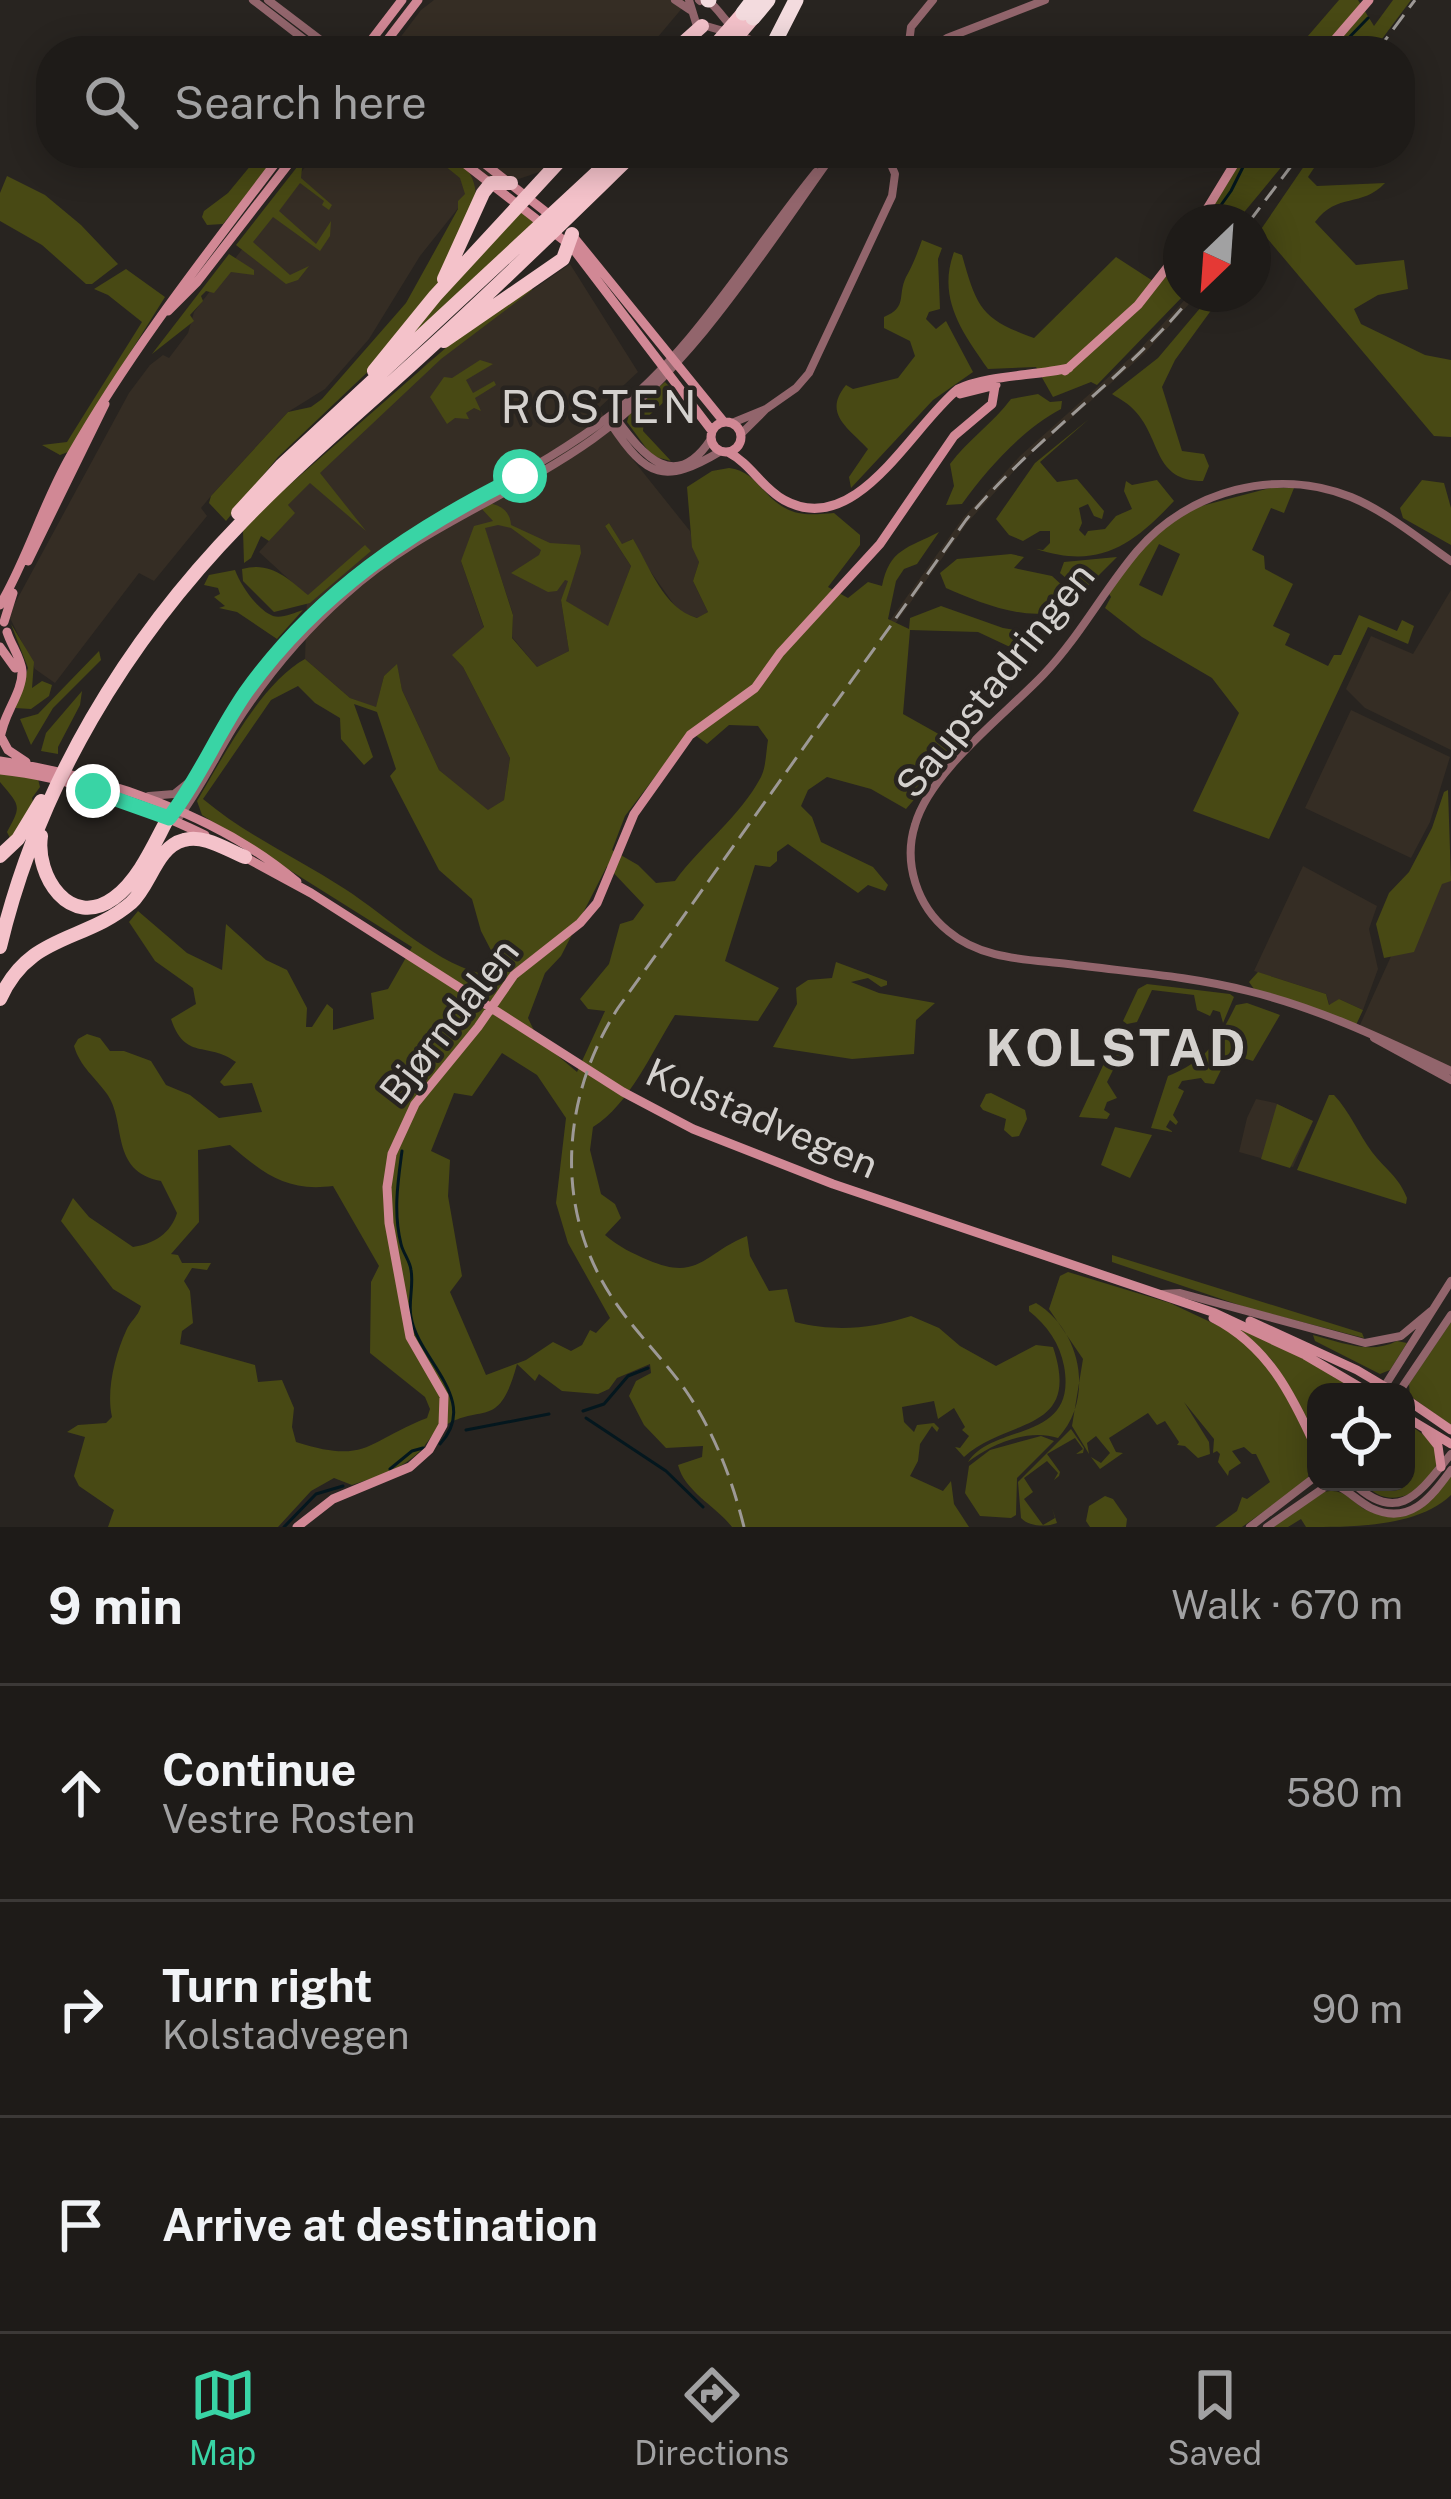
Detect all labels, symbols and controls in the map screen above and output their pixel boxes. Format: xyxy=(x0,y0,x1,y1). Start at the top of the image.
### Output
search box xyxy=(36,36,1415,168)
icon: search xyxy=(78,69,144,135)
text: Search here xyxy=(174,76,427,129)
north arrow xyxy=(1163,204,1271,312)
district label: ROSTEN xyxy=(500,380,700,433)
route start xyxy=(493,449,547,503)
street label: Saupstadringen xyxy=(886,553,1104,807)
route end xyxy=(66,764,120,818)
street label: Bjørndalen xyxy=(370,929,528,1113)
district label: KOLSTAD xyxy=(985,1018,1249,1077)
street label: Kolstadvegen xyxy=(639,1048,885,1188)
map controls xyxy=(1307,1383,1415,1491)
button: locate xyxy=(1307,1383,1415,1491)
text: 9 min xyxy=(48,1576,183,1635)
text: Walk · 670 m xyxy=(1171,1582,1403,1628)
text: Continue xyxy=(162,1743,356,1796)
icon: ahead xyxy=(48,1760,114,1826)
text: 580 m xyxy=(1286,1770,1403,1816)
text: Vestre Rosten xyxy=(162,1796,415,1842)
text: Turn right xyxy=(162,1959,373,2012)
icon: right xyxy=(48,1976,114,2042)
text: 90 m xyxy=(1312,1986,1403,2032)
text: Kolstadvegen xyxy=(162,2012,409,2058)
icon: arrive xyxy=(48,2192,114,2258)
text: Arrive at destination xyxy=(162,2198,598,2251)
tab: Map xyxy=(189,2362,256,2472)
tab: Directions xyxy=(634,2362,789,2472)
tab: Saved xyxy=(1168,2362,1262,2472)

